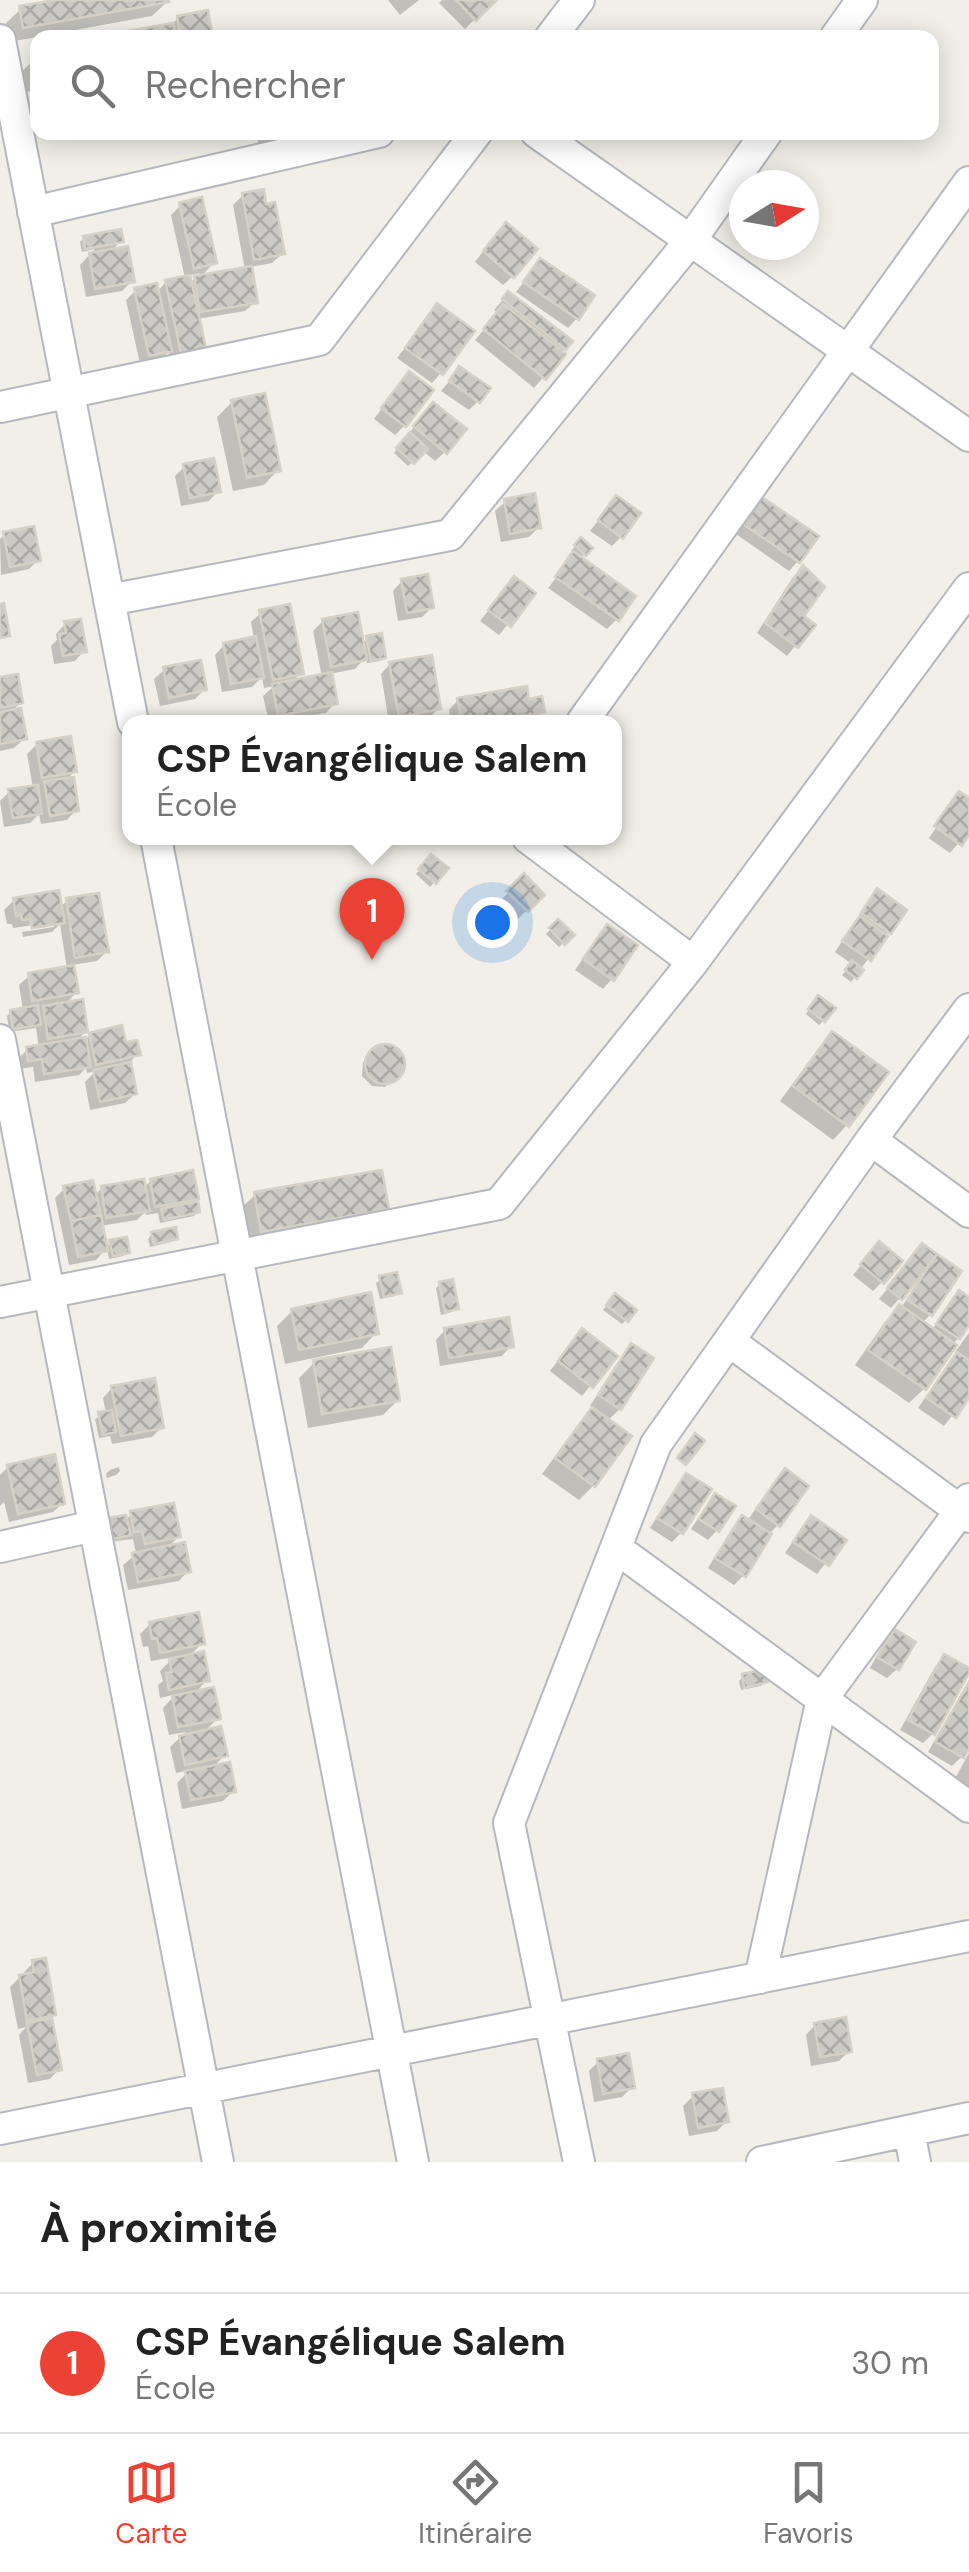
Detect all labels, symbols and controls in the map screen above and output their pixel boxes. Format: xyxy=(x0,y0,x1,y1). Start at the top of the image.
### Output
search box xyxy=(30,30,939,140)
icon: search xyxy=(65,58,120,113)
text: Rechercher xyxy=(145,60,346,110)
north arrow xyxy=(729,170,819,260)
popup xyxy=(122,715,622,845)
text: CSP Évangélique Salem xyxy=(157,734,587,784)
text: École xyxy=(157,784,237,826)
pin: 1 xyxy=(340,878,404,960)
your location xyxy=(467,897,518,948)
text: À proximité xyxy=(40,2200,278,2255)
text: CSP Évangélique Salem xyxy=(135,2317,566,2367)
text: 1 xyxy=(67,2342,78,2384)
text: 30 m xyxy=(851,2342,929,2384)
text: École xyxy=(135,2367,216,2409)
tab: Carte xyxy=(115,2455,188,2552)
tab: Itinéraire xyxy=(418,2455,532,2552)
tab: Favoris xyxy=(763,2455,854,2552)

